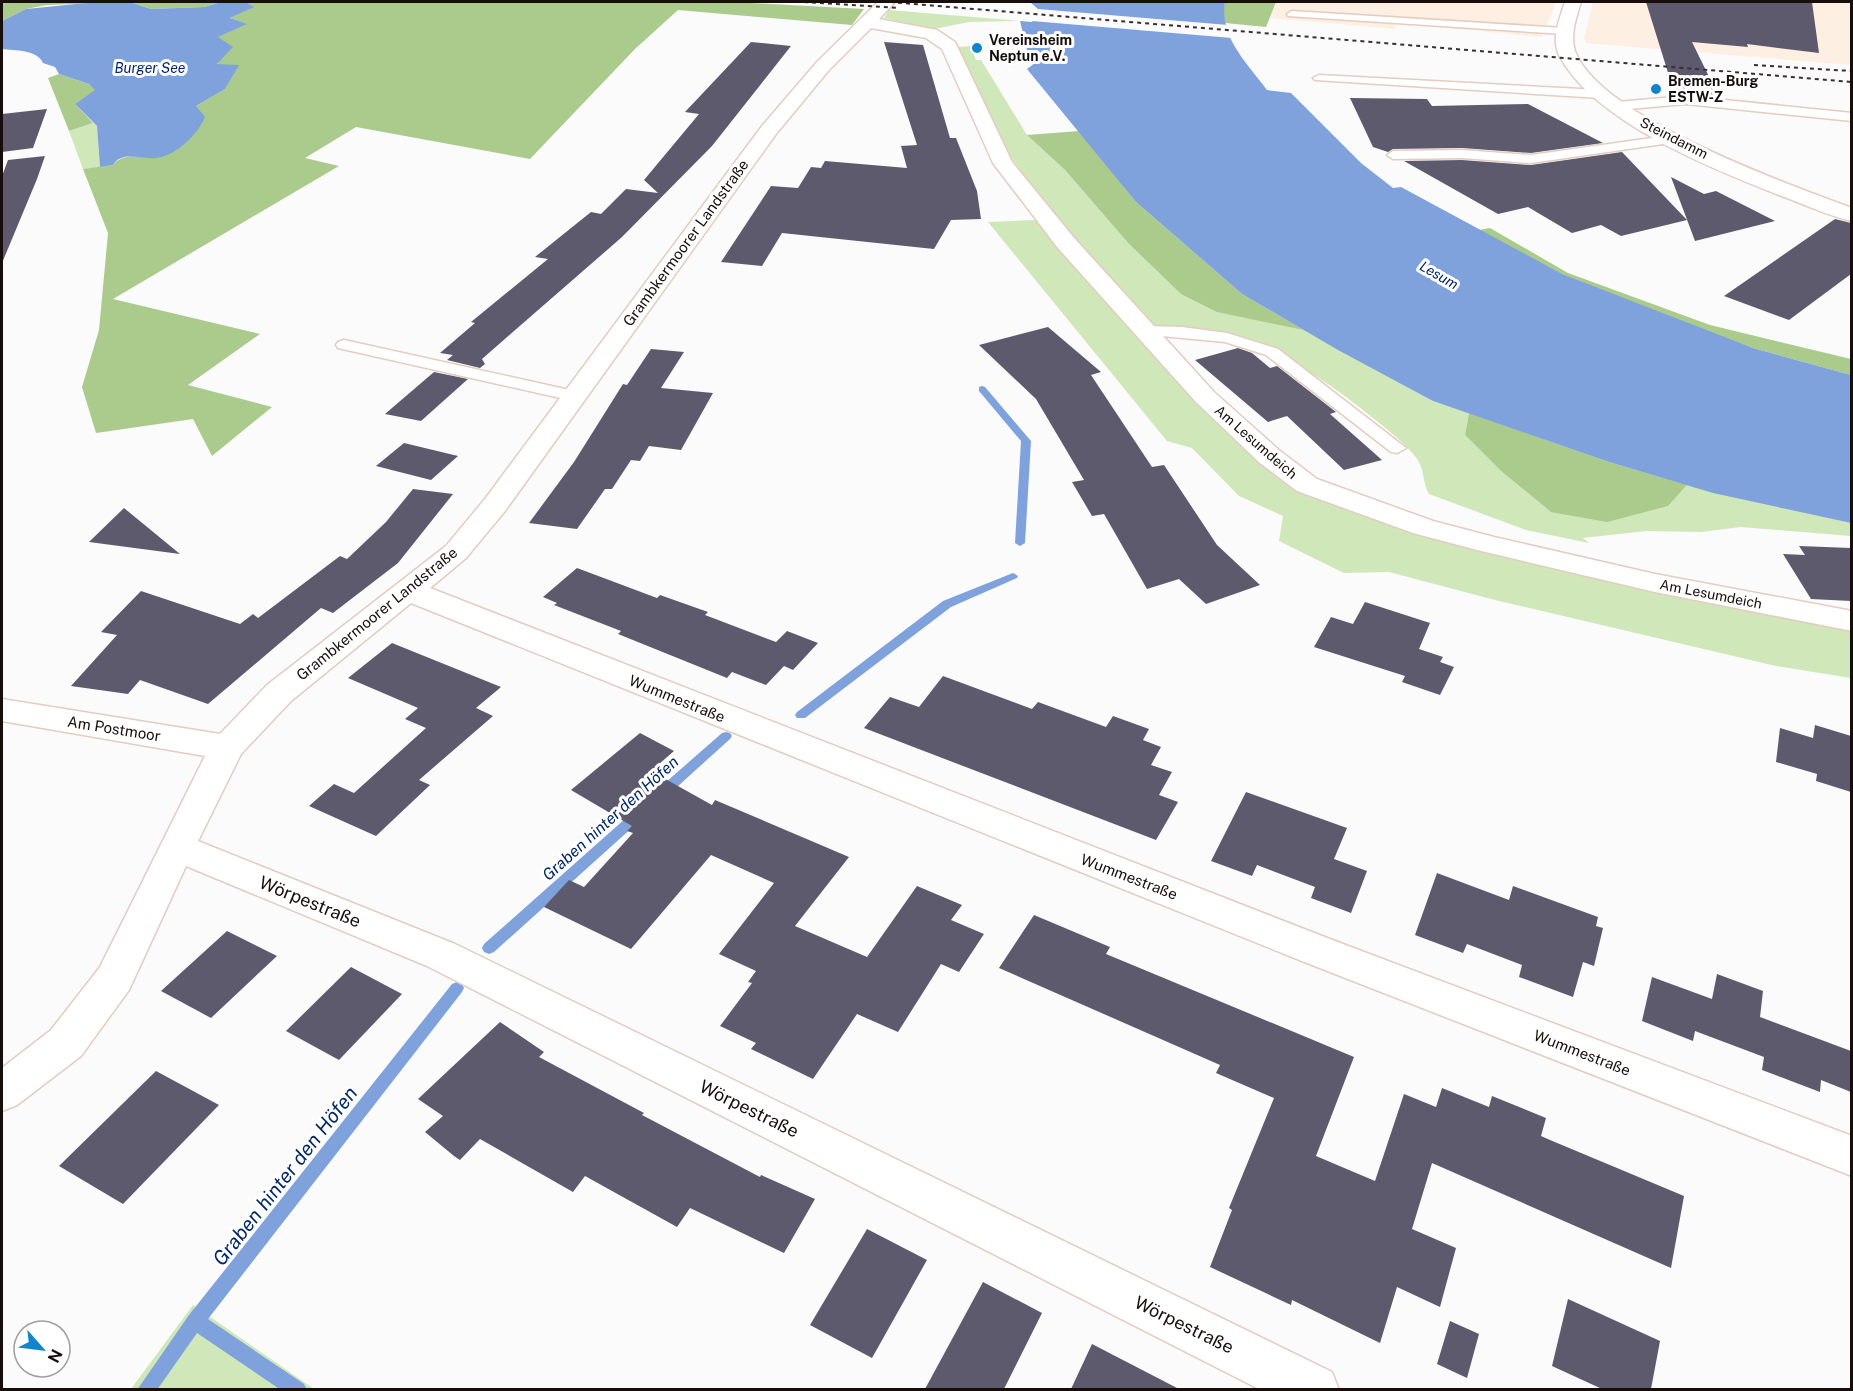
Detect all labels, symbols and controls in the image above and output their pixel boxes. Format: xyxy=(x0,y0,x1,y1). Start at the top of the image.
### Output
place label: Vereinsheim Neptun e.V. xyxy=(989,32,1072,64)
marker: Vereinsheim Neptun e.V. xyxy=(970,41,984,55)
water label: Burger See xyxy=(115,60,186,76)
place label: Bremen-Burg ESTW-Z xyxy=(1668,73,1758,105)
marker: Bremen-Burg ESTW-Z xyxy=(1649,82,1663,96)
street label: Steindamm xyxy=(1637,114,1711,162)
street label: Grambkermoorer Landstraße xyxy=(619,156,752,329)
water label: Lesum xyxy=(1417,258,1461,292)
street label: Am Lesumdeich xyxy=(1212,402,1300,482)
street label: Grambkermoorer Landstraße xyxy=(293,544,460,684)
street label: Am Lesumdeich xyxy=(1658,576,1764,612)
street label: Wummestraße xyxy=(627,672,728,726)
street label: Am Postmoor xyxy=(66,713,162,744)
water label: Graben hinter den Höfen xyxy=(538,752,682,885)
street label: Wummestraße xyxy=(1079,850,1180,903)
street label: Wörpestraße xyxy=(256,872,364,931)
street label: Wummestraße xyxy=(1532,1026,1633,1079)
street label: Wörpestraße xyxy=(696,1075,802,1142)
water label: Graben hinter den Höfen xyxy=(208,1082,362,1270)
street label: Wörpestraße xyxy=(1131,1291,1237,1358)
north arrow xyxy=(12,1319,72,1379)
text: N xyxy=(43,1346,66,1366)

